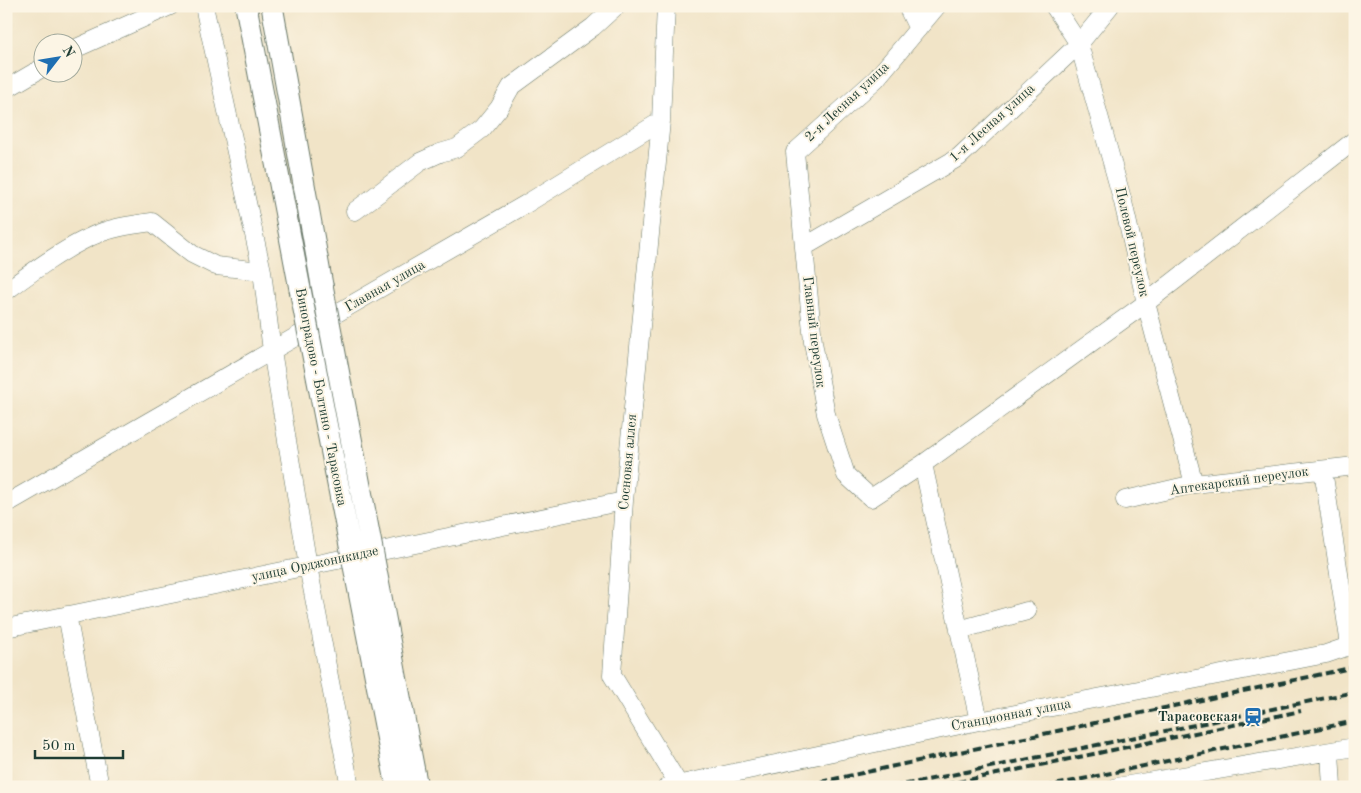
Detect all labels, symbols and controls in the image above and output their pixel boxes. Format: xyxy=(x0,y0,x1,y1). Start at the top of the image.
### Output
north arrow xyxy=(32,32,82,82)
text: N xyxy=(60,44,77,60)
street label: 2-я Лесная улица xyxy=(802,59,892,144)
street label: 1-я Лесная улица xyxy=(947,81,1037,165)
street label: Полевой переулок xyxy=(1113,186,1151,298)
street label: Главная улица xyxy=(343,257,428,315)
street label: Главный переулок xyxy=(800,275,828,389)
street label: Виноградово - Болтино - Тарасовка xyxy=(293,287,349,508)
street label: Сосновая аллея xyxy=(617,413,639,511)
street label: Аптекарский переулок xyxy=(1169,464,1309,498)
street label: улица Орджоникидзе xyxy=(250,544,380,584)
street label: Станционная улица xyxy=(950,696,1072,734)
station icon: Тарасовская xyxy=(1242,706,1264,728)
place label: Тарасовская xyxy=(1158,710,1238,724)
scale bar xyxy=(35,728,122,760)
text: 50 m xyxy=(42,739,76,754)

